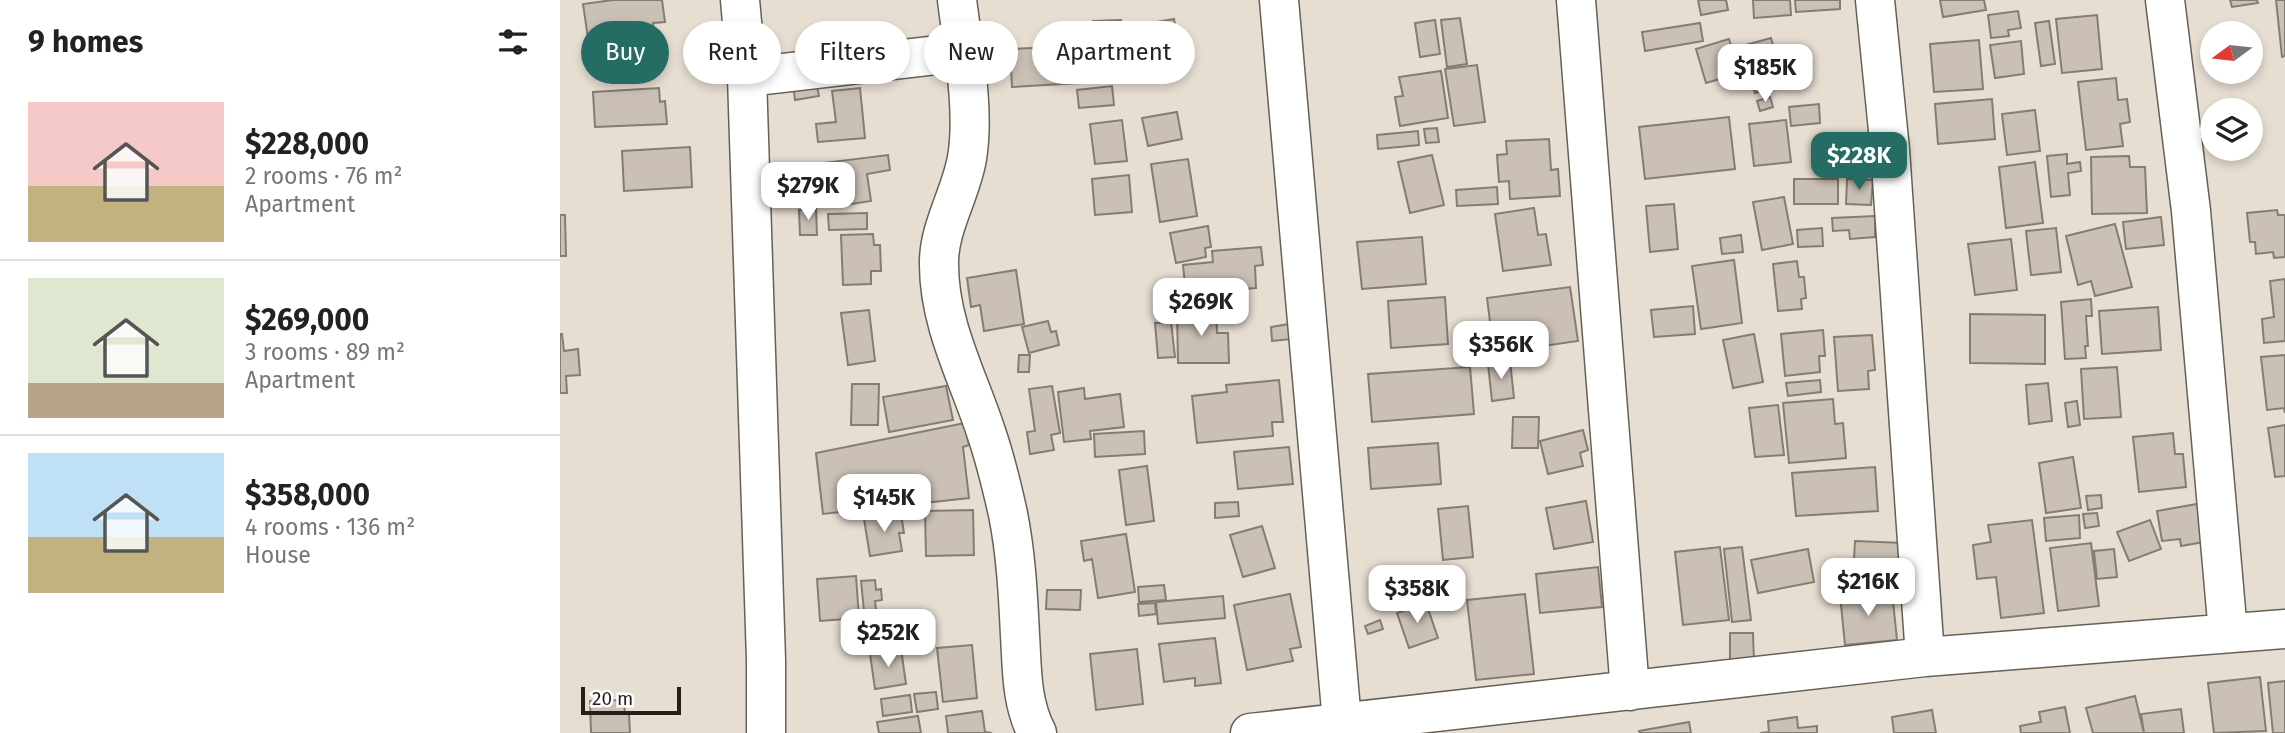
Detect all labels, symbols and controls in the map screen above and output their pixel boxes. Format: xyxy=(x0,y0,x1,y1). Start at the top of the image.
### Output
chip: Buy xyxy=(581,21,669,84)
chip: Rent xyxy=(683,21,781,84)
chip: Filters xyxy=(795,21,910,84)
chip: New xyxy=(924,21,1018,84)
chip: Apartment xyxy=(1032,21,1195,84)
north arrow xyxy=(2200,21,2263,84)
map controls xyxy=(2200,21,2263,161)
icon: filters xyxy=(494,23,532,61)
text: 9 homes xyxy=(28,24,143,60)
pin: $185K xyxy=(1716,44,1814,104)
text: $185K xyxy=(1734,53,1796,81)
button: layers xyxy=(2200,98,2263,161)
text: $228,000 xyxy=(245,126,369,162)
icon: home xyxy=(84,130,168,214)
pin: $228K xyxy=(1810,132,1908,192)
text: $228K xyxy=(1827,141,1891,169)
text: 2 rooms · 76 m² xyxy=(245,162,403,190)
pin: $279K xyxy=(759,162,857,222)
text: $279K xyxy=(777,171,839,199)
text: Apartment xyxy=(245,190,355,218)
pin: $269K xyxy=(1152,278,1250,338)
text: $269K xyxy=(1169,287,1233,315)
text: $269,000 xyxy=(245,302,369,338)
icon: home xyxy=(84,306,168,390)
pin: $356K xyxy=(1452,322,1550,381)
text: $356K xyxy=(1469,330,1533,358)
text: 3 rooms · 89 m² xyxy=(245,338,405,366)
text: Apartment xyxy=(245,366,355,394)
pin: $145K xyxy=(835,475,933,534)
text: $358,000 xyxy=(245,477,370,513)
icon: home xyxy=(84,481,168,565)
text: $145K xyxy=(853,483,915,511)
text: 4 rooms · 136 m² xyxy=(245,513,415,541)
text: House xyxy=(245,541,311,569)
pin: $216K xyxy=(1819,558,1917,618)
pin: $358K xyxy=(1368,566,1466,625)
text: $216K xyxy=(1837,567,1899,595)
text: $358K xyxy=(1385,574,1449,602)
pin: $252K xyxy=(839,610,937,669)
text: $252K xyxy=(857,618,919,646)
scale bar xyxy=(581,684,681,716)
text: 20 m xyxy=(592,687,633,710)

